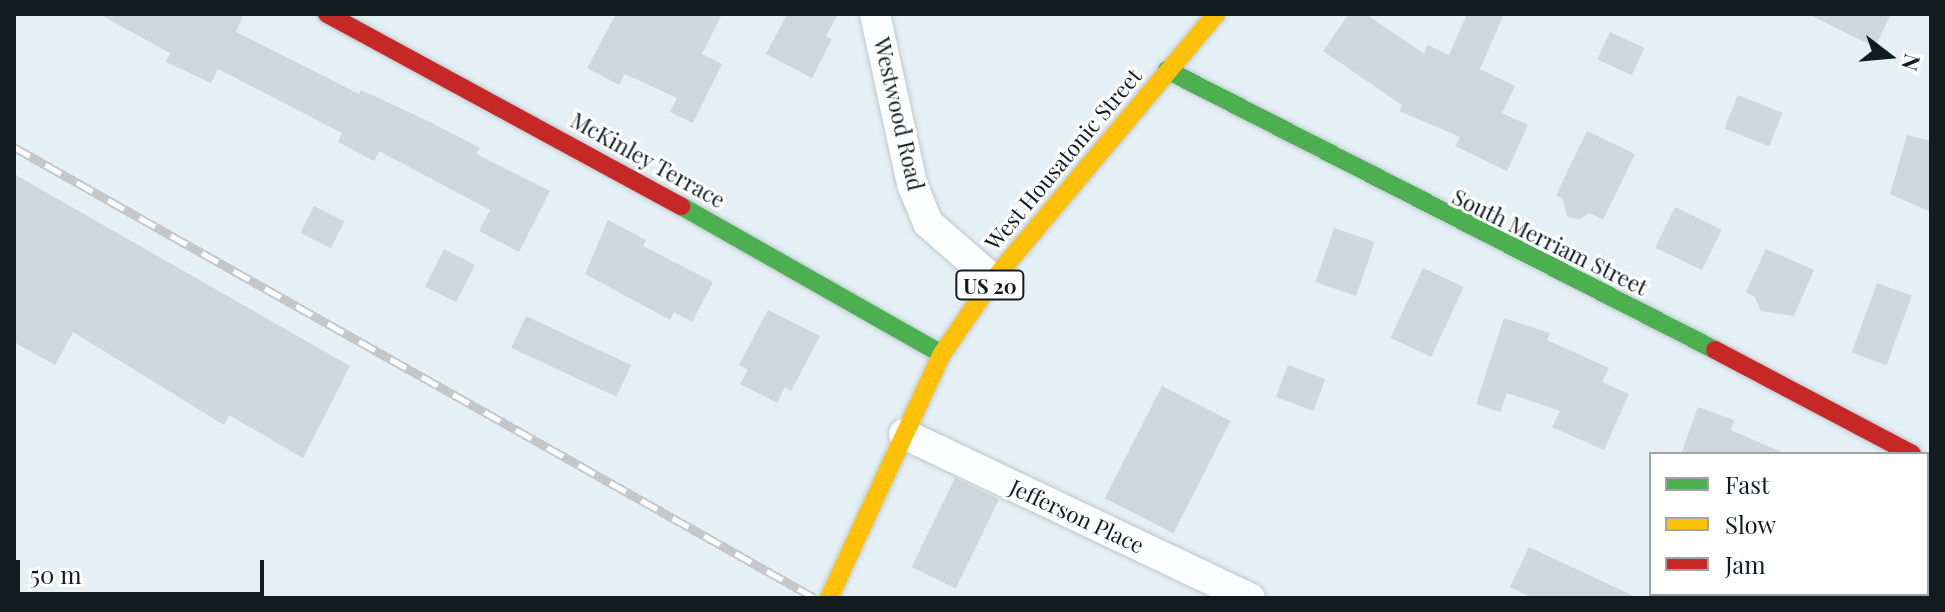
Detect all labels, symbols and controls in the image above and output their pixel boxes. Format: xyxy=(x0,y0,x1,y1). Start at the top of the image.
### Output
north arrow xyxy=(1849,16,1929,96)
street label: Westwood Road xyxy=(869,35,929,193)
text: N xyxy=(1895,51,1929,74)
street label: West Housatonic Street xyxy=(979,63,1147,255)
street label: McKinley Terrace xyxy=(566,106,730,214)
street label: South Merriam Street xyxy=(1448,183,1652,301)
road number: US 20 xyxy=(954,269,1026,301)
legend xyxy=(1649,452,1929,596)
text: Fast xyxy=(1725,468,1770,500)
street label: Jefferson Place xyxy=(1006,473,1148,559)
text: Slow xyxy=(1725,508,1776,540)
scale bar xyxy=(20,544,268,594)
text: Jam xyxy=(1725,548,1766,580)
text: 50 m xyxy=(30,558,82,590)

